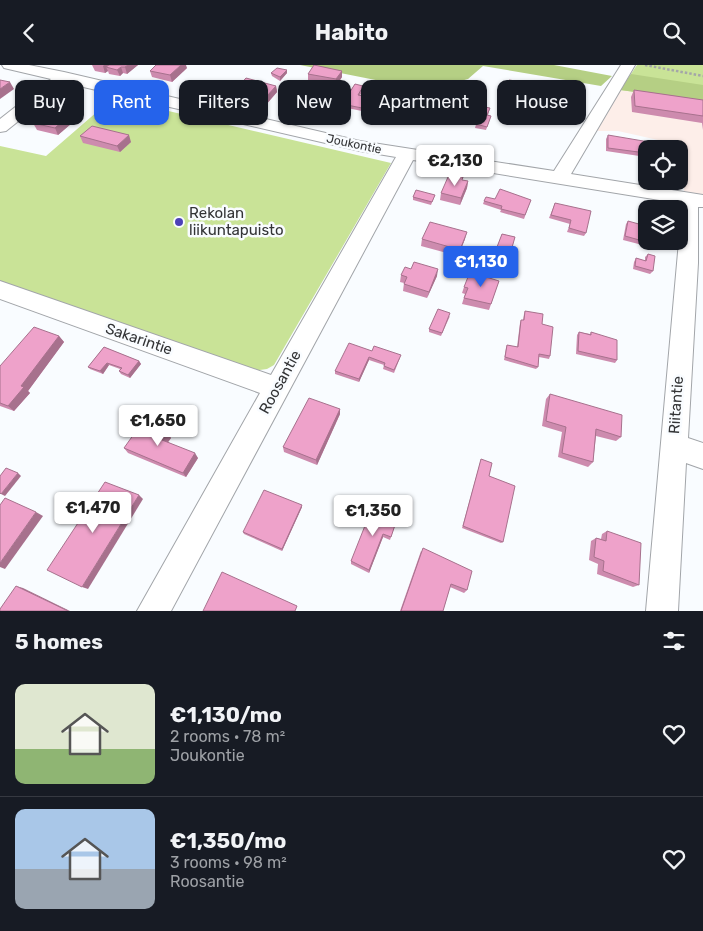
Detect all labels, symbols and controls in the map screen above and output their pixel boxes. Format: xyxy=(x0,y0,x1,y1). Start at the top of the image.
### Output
icon: back xyxy=(15,19,43,47)
text: Habito xyxy=(315,19,388,46)
icon: search xyxy=(660,19,688,47)
chip: Buy xyxy=(15,80,84,125)
chip: Rent xyxy=(94,80,169,125)
chip: Filters xyxy=(179,80,268,125)
chip: New xyxy=(278,80,351,125)
chip: Apartment xyxy=(361,80,487,125)
chip: House xyxy=(497,80,586,125)
street label: Joukontie xyxy=(325,131,383,157)
map controls xyxy=(638,140,688,250)
button: locate xyxy=(638,140,688,190)
pin: €2,130 xyxy=(414,145,496,187)
text: €2,130 xyxy=(427,151,483,170)
button: layers xyxy=(638,200,688,250)
place label: Rekolan liikuntapuisto xyxy=(189,204,284,239)
marker: Rekolan liikuntapuisto xyxy=(173,216,185,228)
pin: €1,130 xyxy=(440,245,522,288)
text: €1,130 xyxy=(454,252,508,271)
street label: Sakarintie xyxy=(103,319,175,359)
street label: Roosantie xyxy=(255,347,305,417)
street label: Riitantie xyxy=(665,375,687,435)
pin: €1,650 xyxy=(117,405,199,447)
text: €1,650 xyxy=(130,411,186,430)
pin: €1,470 xyxy=(52,491,134,534)
pin: €1,350 xyxy=(332,495,414,537)
text: €1,470 xyxy=(65,498,121,517)
text: €1,350 xyxy=(345,501,401,520)
icon: filters xyxy=(660,627,688,655)
text: 5 homes xyxy=(15,629,103,654)
text: €1,130/mo xyxy=(170,702,282,727)
icon: home xyxy=(55,704,115,764)
icon: heart xyxy=(660,720,688,748)
text: 2 rooms · 78 m² xyxy=(170,727,285,746)
text: Joukontie xyxy=(170,746,245,765)
text: €1,350/mo xyxy=(170,828,286,853)
icon: home xyxy=(55,829,115,889)
icon: heart xyxy=(660,845,688,873)
text: 3 rooms · 98 m² xyxy=(170,853,287,872)
text: Roosantie xyxy=(170,872,244,891)

